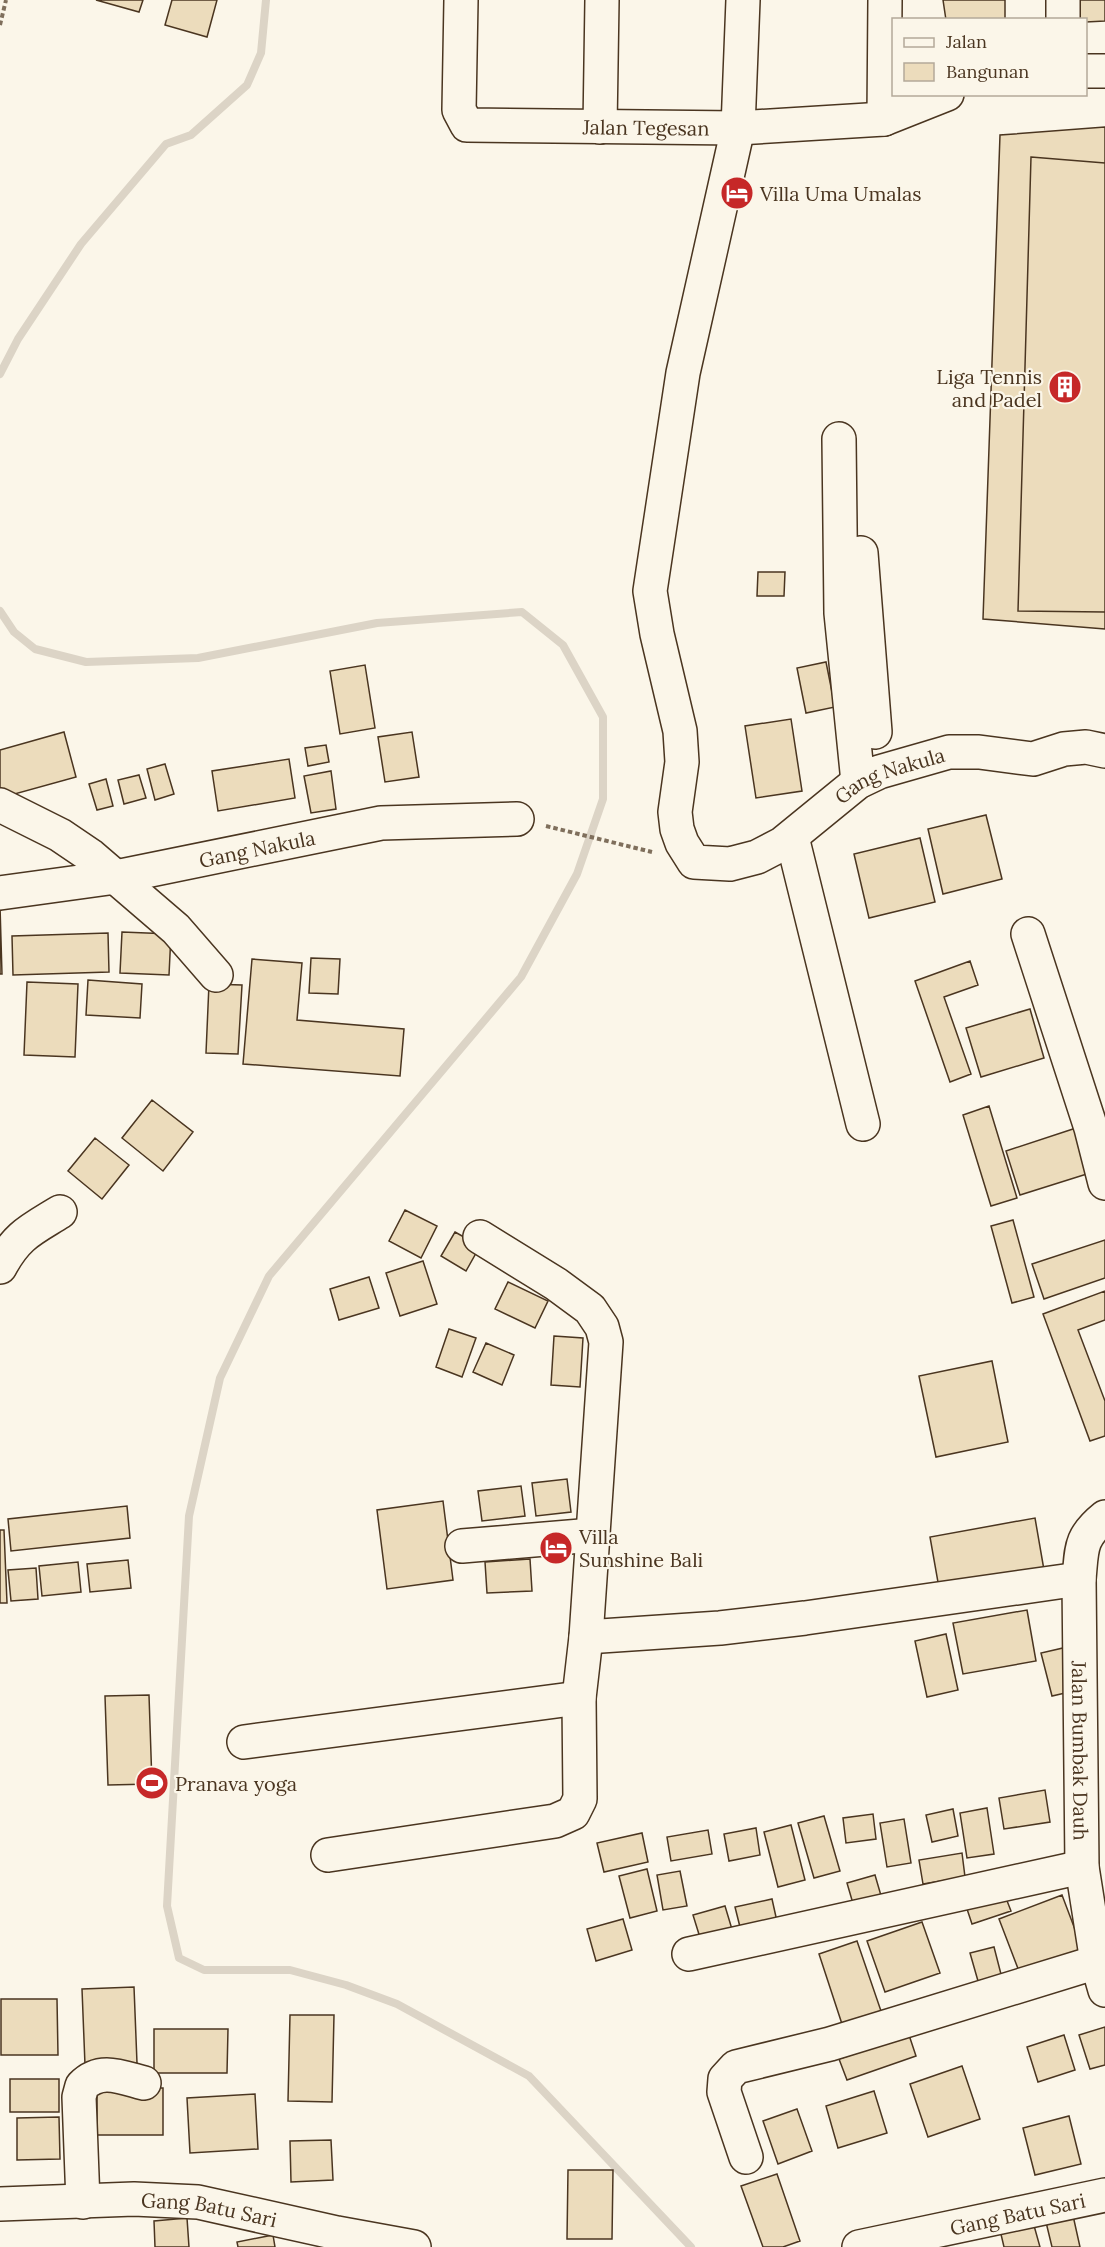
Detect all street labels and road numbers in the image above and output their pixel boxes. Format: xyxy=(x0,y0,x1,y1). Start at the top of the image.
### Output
street label: Jalan Tegesan xyxy=(581,114,710,140)
street label: Gang Nakula xyxy=(829,741,947,809)
street label: Gang Nakula xyxy=(197,824,317,872)
street label: Jalan Bumbak Dauh xyxy=(1067,1660,1094,1841)
street label: Gang Batu Sari xyxy=(141,2187,279,2232)
street label: Gang Batu Sari xyxy=(948,2187,1087,2240)

